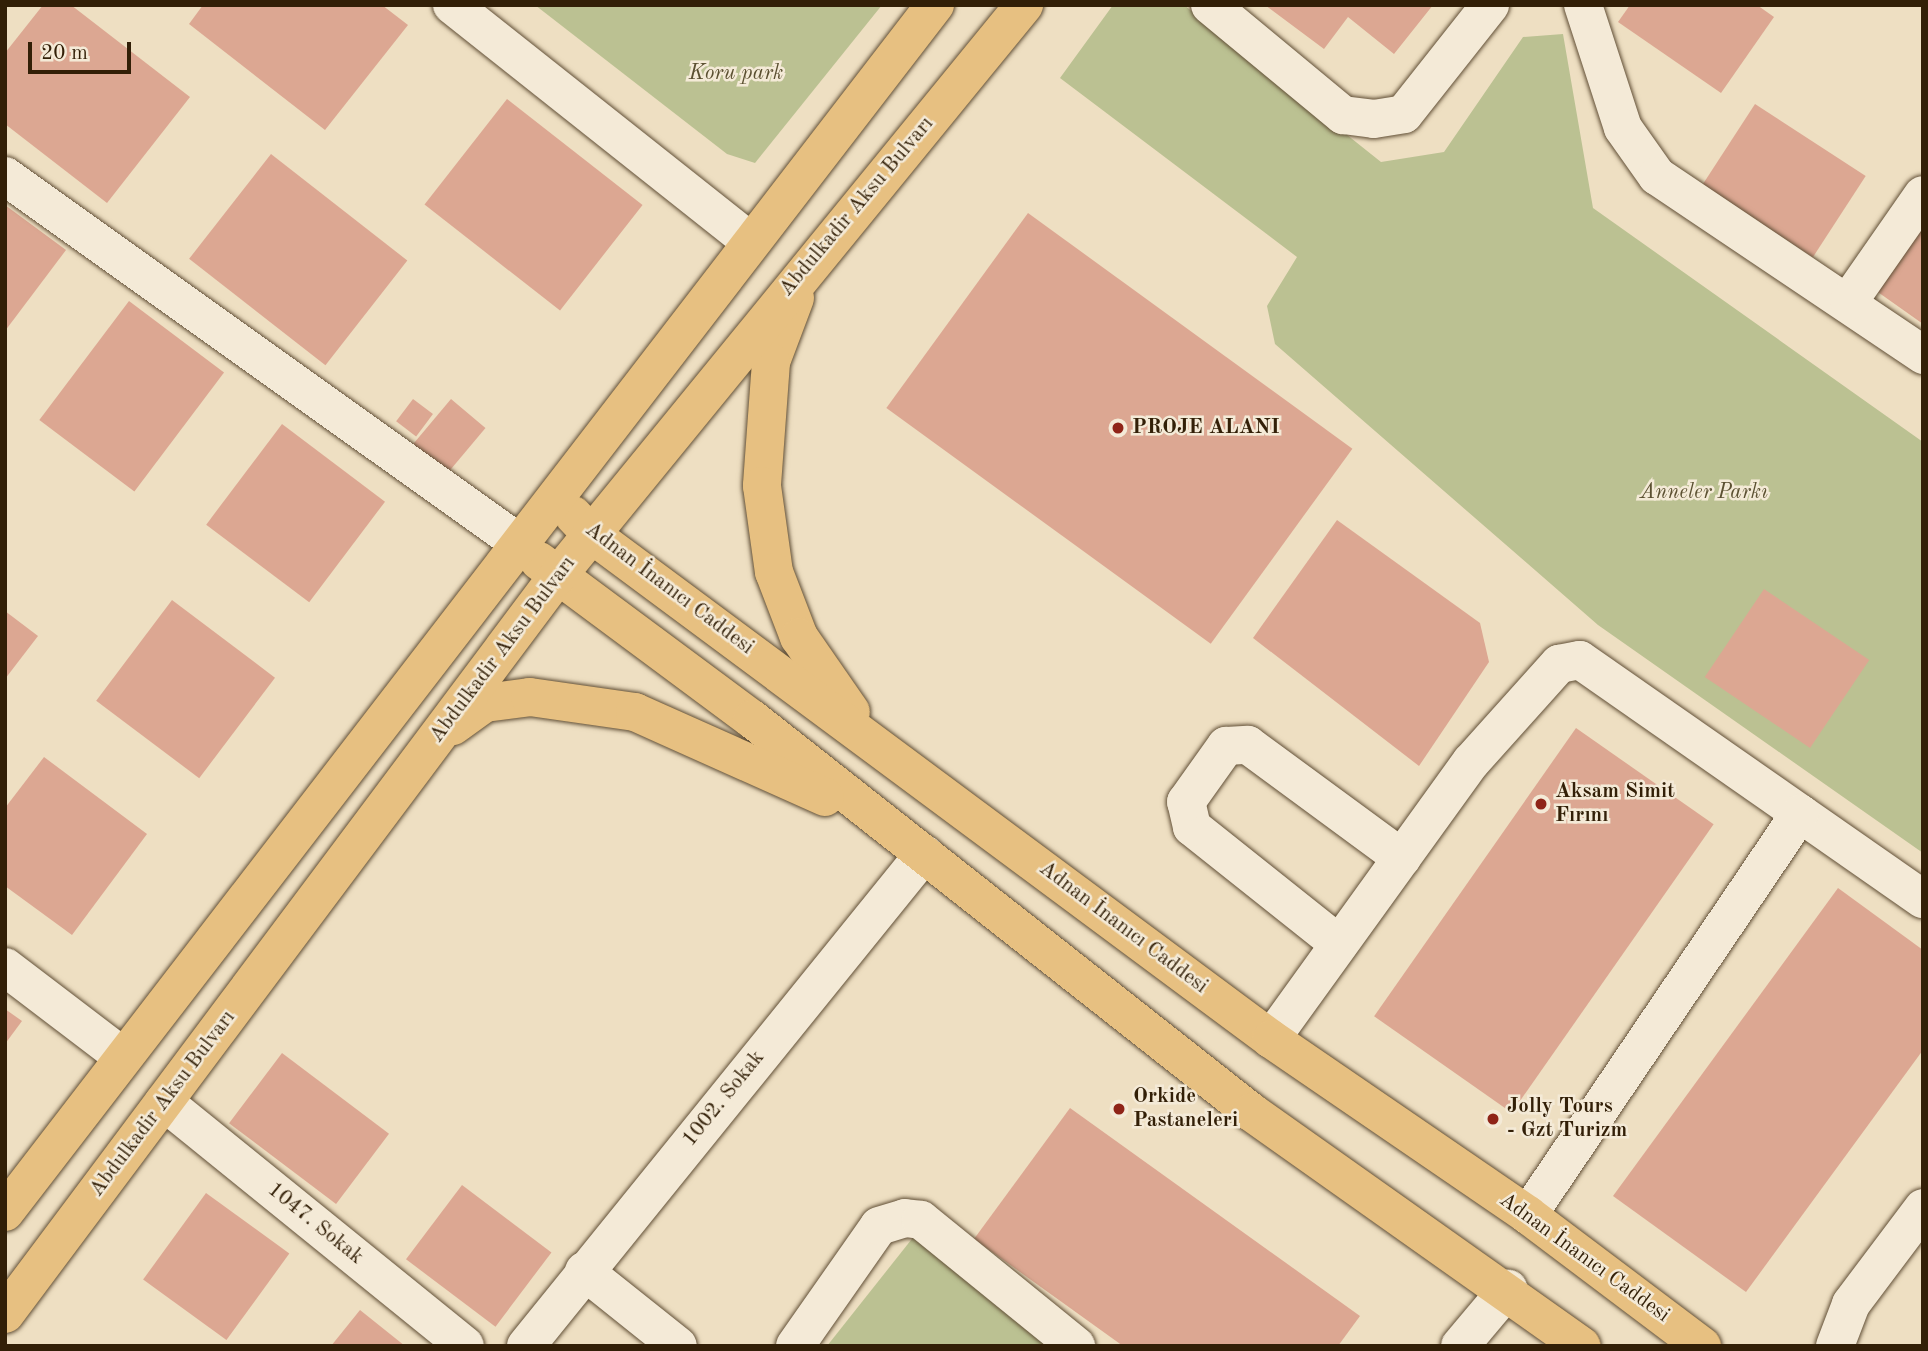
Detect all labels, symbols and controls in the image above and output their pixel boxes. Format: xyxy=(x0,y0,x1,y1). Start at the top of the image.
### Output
scale bar xyxy=(32,28,135,72)
text: 20 m xyxy=(41,43,88,64)
park label: Koru park xyxy=(689,61,783,87)
street label: Abdulkadir Aksu Bulvarı xyxy=(774,112,940,302)
place label: PROJE ALANI xyxy=(1132,415,1280,441)
marker: PROJE ALANI xyxy=(1110,420,1126,436)
park label: Anneler Parkı xyxy=(1640,480,1768,506)
street label: Adnan İnanıcı Caddesi xyxy=(580,517,758,661)
street label: Abdulkadir Aksu Bulvarı xyxy=(425,552,581,748)
place label: Aksam Simit Fırını xyxy=(1555,779,1675,829)
marker: Aksam Simit Fırını xyxy=(1533,796,1549,812)
street label: Adnan İnanıcı Caddesi xyxy=(1034,856,1212,1000)
street label: Abdulkadir Aksu Bulvarı xyxy=(85,1006,241,1202)
street label: 1002. Sokak xyxy=(678,1046,770,1152)
place label: Orkide Pastaneleri xyxy=(1133,1084,1238,1134)
place label: Jolly Tours - Gzt Turizm xyxy=(1507,1094,1627,1144)
marker: Orkide Pastaneleri xyxy=(1111,1101,1127,1117)
marker: Jolly Tours - Gzt Turizm xyxy=(1485,1111,1501,1127)
street label: 1047. Sokak xyxy=(262,1178,368,1270)
street label: Adnan İnanıcı Caddesi xyxy=(1494,1188,1674,1328)

